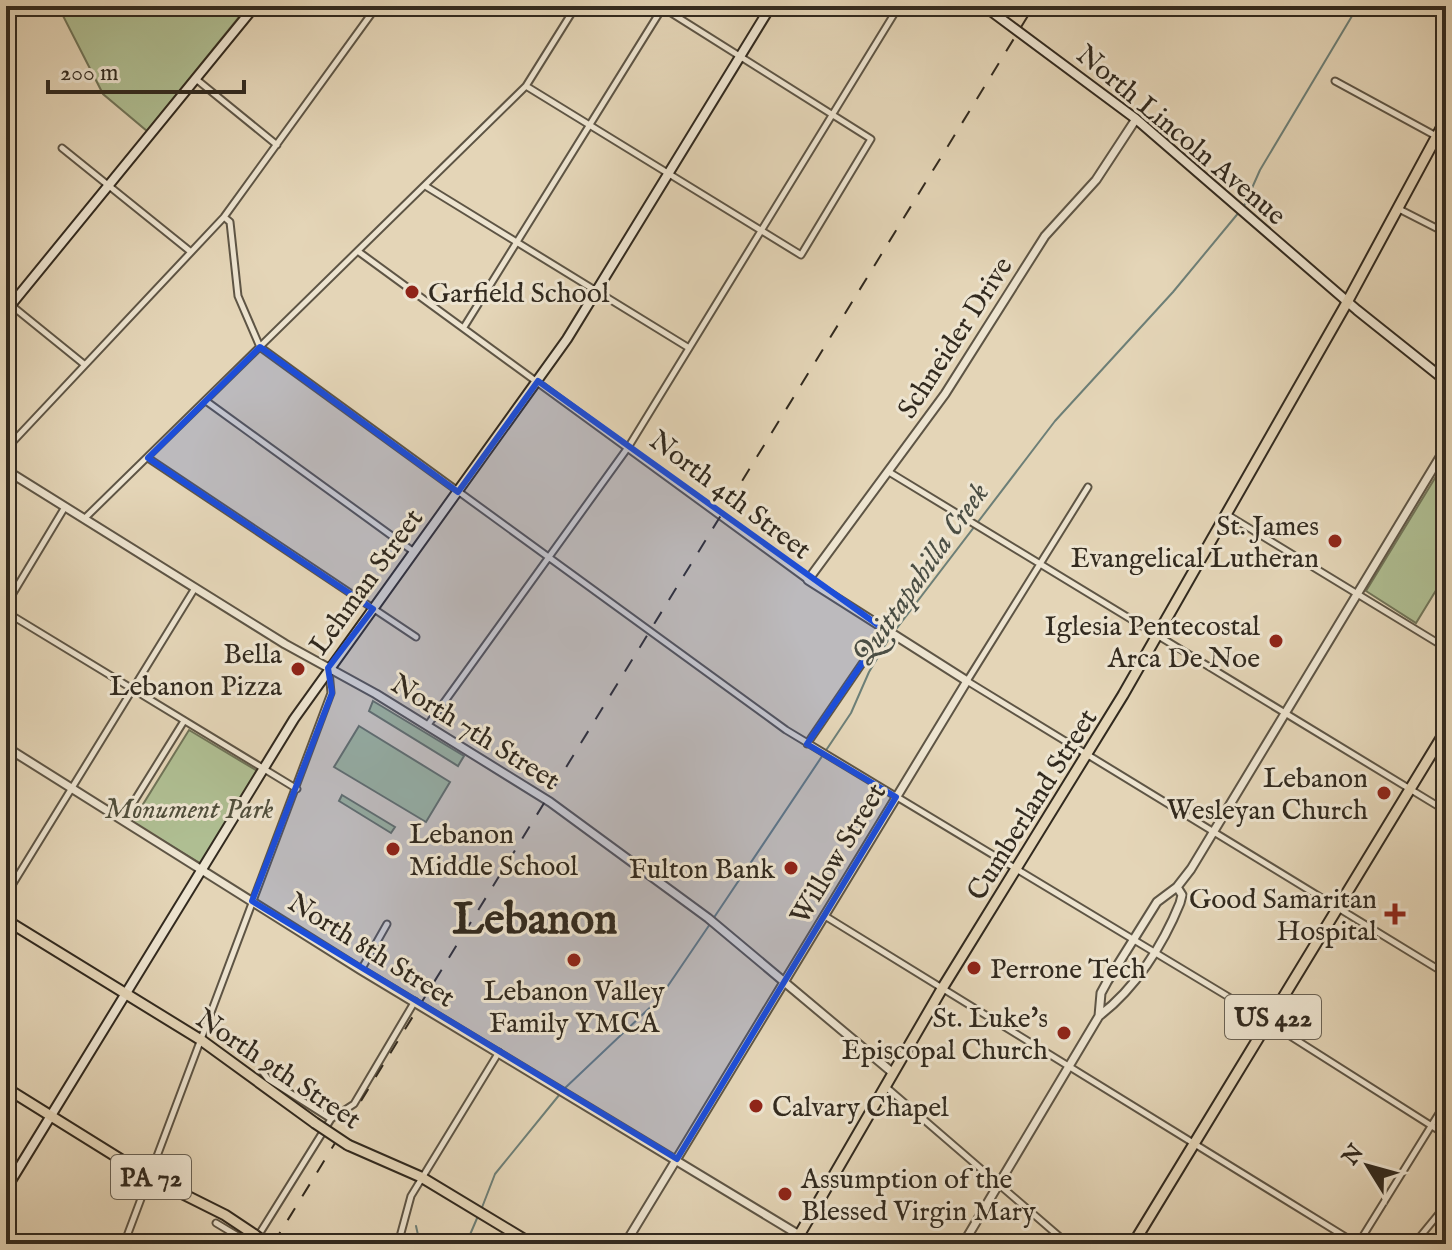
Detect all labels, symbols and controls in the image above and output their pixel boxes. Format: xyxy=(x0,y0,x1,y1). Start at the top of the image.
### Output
street label: North Lincoln Avenue xyxy=(1068,38,1292,234)
scale bar xyxy=(48,44,244,94)
text: 200 m xyxy=(60,58,119,89)
street label: Schneider Drive xyxy=(891,251,1021,426)
place label: Garfield School xyxy=(428,277,610,312)
marker: Garfield School xyxy=(403,283,421,301)
street label: North 4th Street xyxy=(642,424,818,568)
water label: Quittapahilla Creek xyxy=(845,476,998,672)
street label: Lehman Street xyxy=(302,502,432,662)
place label: St. James Evangelical Lutheran xyxy=(1070,510,1319,577)
marker: St. James Evangelical Lutheran xyxy=(1326,532,1344,550)
place label: Iglesia Pentecostal Arca De Noe xyxy=(1045,610,1260,677)
marker: Iglesia Pentecostal Arca De Noe xyxy=(1267,632,1285,650)
place label: Bella Lebanon Pizza xyxy=(109,638,283,705)
marker: Bella Lebanon Pizza xyxy=(289,660,307,678)
street label: North 7th Street xyxy=(384,667,566,799)
street label: Cumberland Street xyxy=(960,703,1106,908)
place label: Lebanon Wesleyan Church xyxy=(1167,762,1368,829)
street label: Willow Street xyxy=(783,777,895,931)
marker: Lebanon Wesleyan Church xyxy=(1375,784,1393,802)
park label: Monument Park xyxy=(105,793,273,828)
place label: Lebanon Middle School xyxy=(409,818,578,885)
marker: Lebanon Middle School xyxy=(384,840,402,858)
place label: Fulton Bank xyxy=(629,853,776,888)
marker: Fulton Bank xyxy=(782,859,800,877)
place label: Good Samaritan Hospital xyxy=(1189,883,1377,950)
street label: North 8th Street xyxy=(281,886,461,1017)
district label: Lebanon xyxy=(453,893,617,949)
marker: Good Samaritan Hospital xyxy=(1384,903,1406,925)
marker: Lebanon Valley Family YMCA xyxy=(565,951,583,969)
place label: Perrone Tech xyxy=(990,953,1146,988)
marker: Perrone Tech xyxy=(965,959,983,977)
place label: Lebanon Valley Family YMCA xyxy=(483,975,665,1042)
road number: US 422 xyxy=(1225,995,1321,1039)
street label: North 9th Street xyxy=(188,1002,367,1138)
place label: St. Luke's Episcopal Church xyxy=(842,1002,1048,1069)
marker: St. Luke's Episcopal Church xyxy=(1055,1024,1073,1042)
place label: Calvary Chapel xyxy=(772,1091,949,1126)
marker: Calvary Chapel xyxy=(747,1097,765,1115)
north arrow xyxy=(1328,1126,1408,1206)
text: N xyxy=(1336,1139,1371,1172)
road number: PA 72 xyxy=(111,1155,191,1199)
place label: Assumption of the Blessed Virgin Mary xyxy=(800,1163,1036,1230)
marker: Assumption of the Blessed Virgin Mary xyxy=(776,1185,794,1203)

